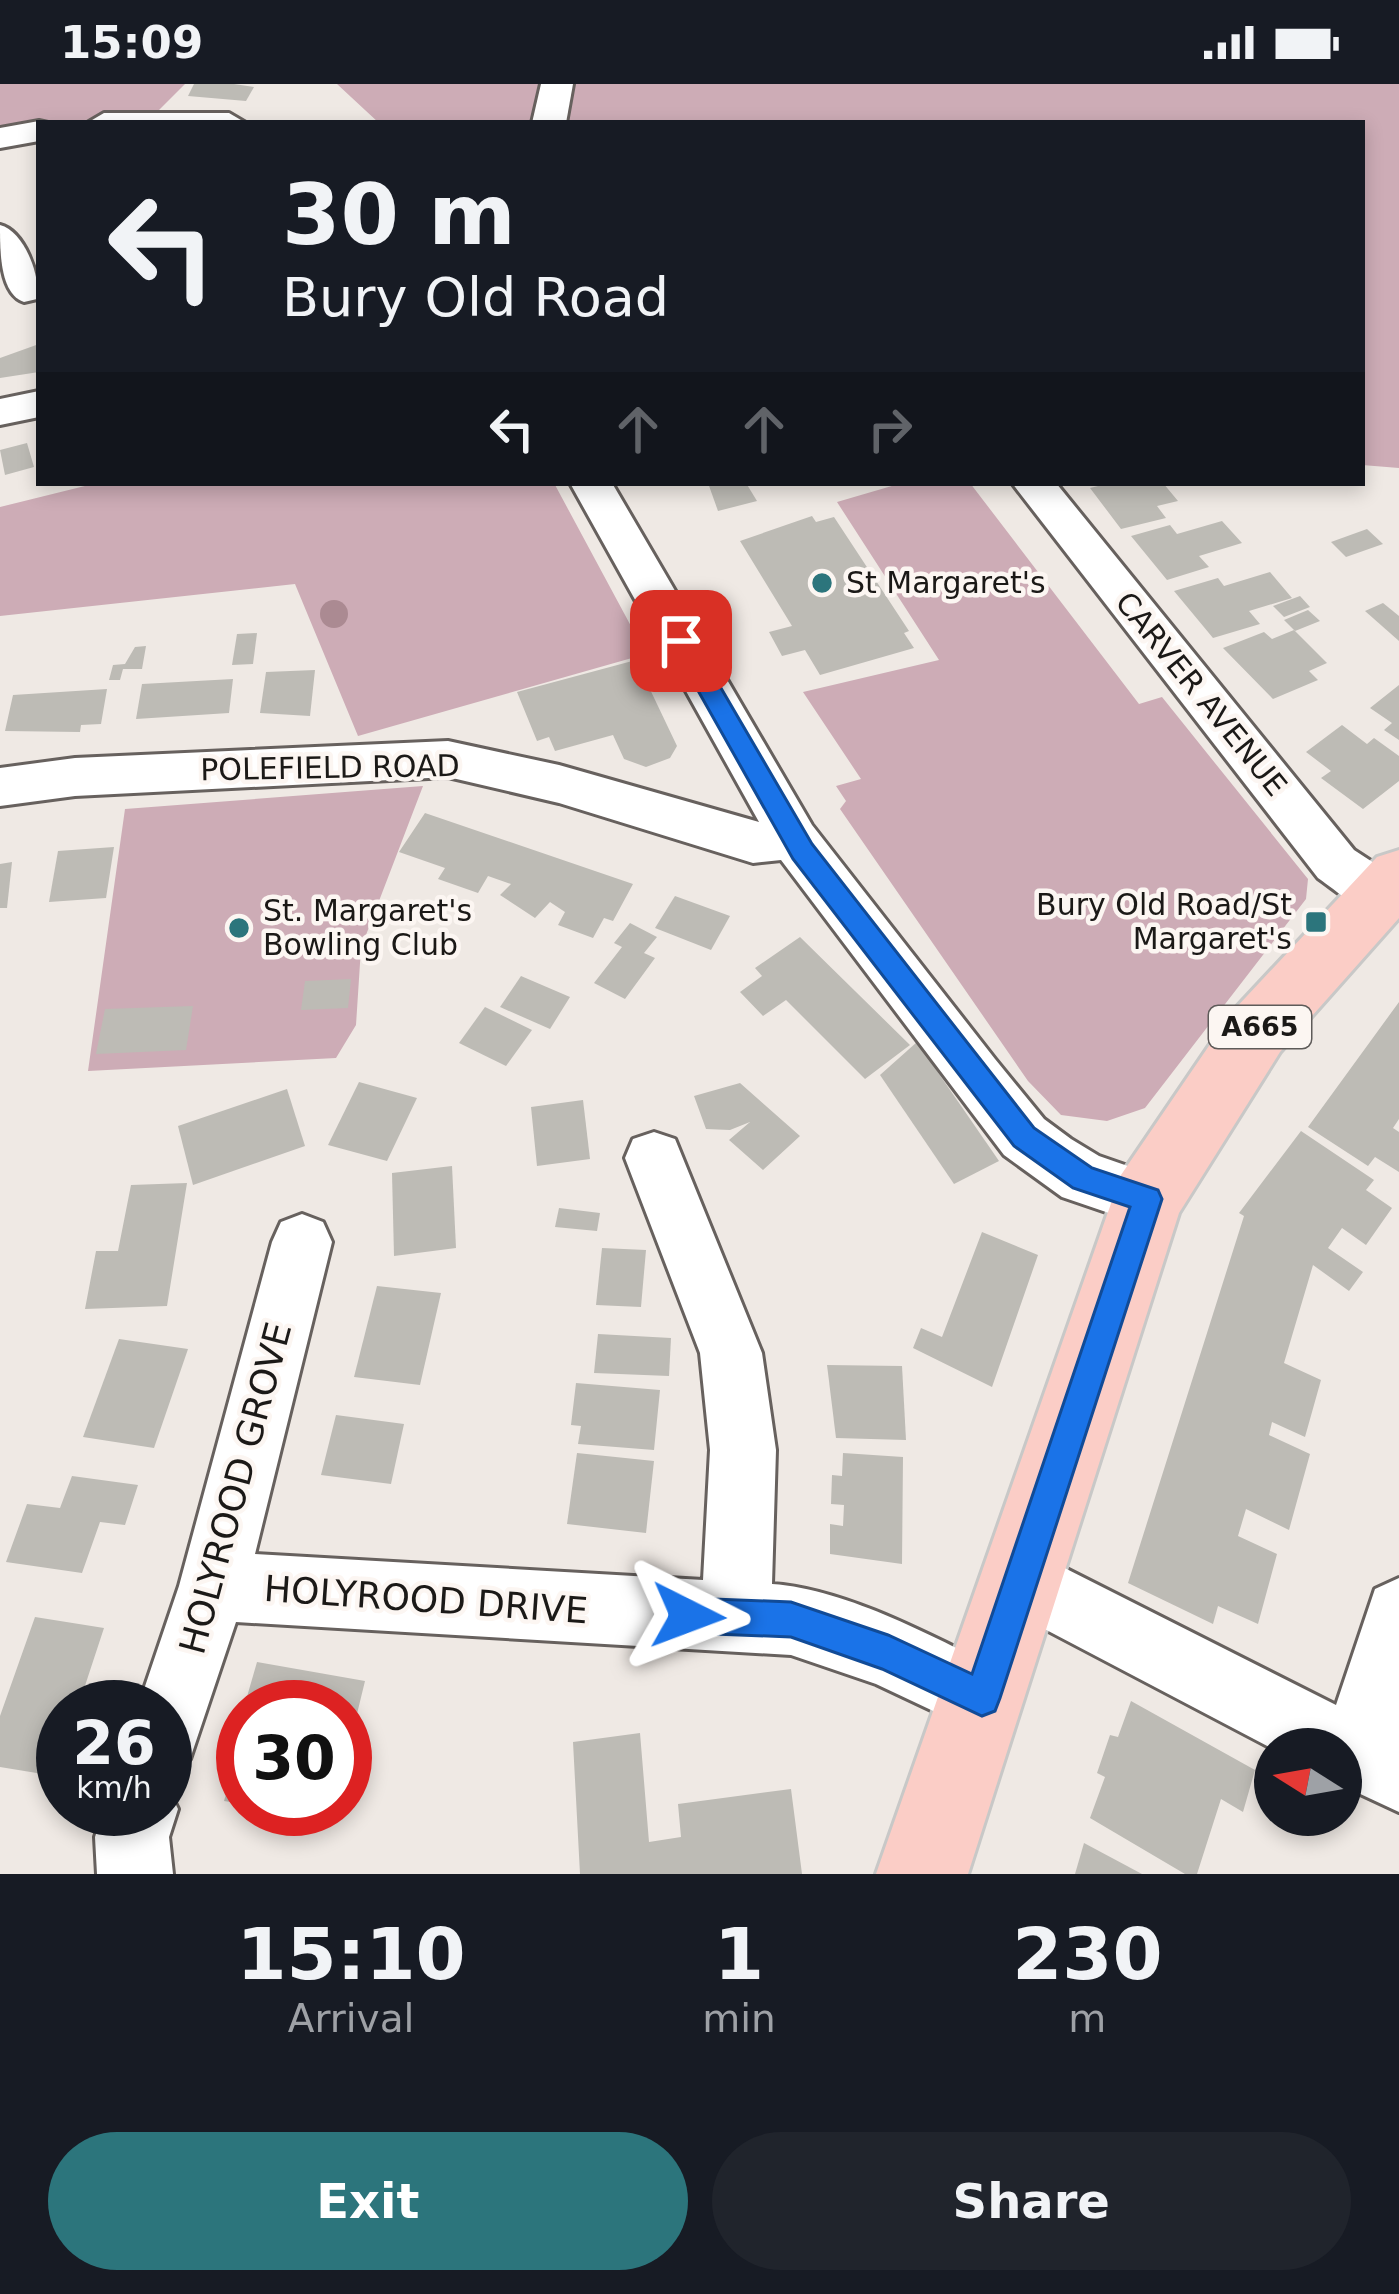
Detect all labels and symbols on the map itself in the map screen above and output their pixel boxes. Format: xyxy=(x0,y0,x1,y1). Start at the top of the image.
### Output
place label: St Margaret's xyxy=(846,565,1046,600)
marker: St Margaret's xyxy=(809,570,835,596)
street label: CARVER AVENUE xyxy=(1109,585,1294,803)
pin xyxy=(630,590,732,692)
street label: POLEFIELD ROAD xyxy=(200,748,460,787)
place label: Bury Old Road/St Margaret's xyxy=(1036,887,1292,956)
place label: St. Margaret's Bowling Club xyxy=(263,893,472,962)
marker: Bury Old Road/St Margaret's xyxy=(1303,909,1329,935)
marker: St. Margaret's Bowling Club xyxy=(226,915,252,941)
road number: A665 xyxy=(1209,1006,1311,1048)
street label: HOLYROOD GROVE xyxy=(171,1318,299,1658)
position arrow xyxy=(625,1553,751,1679)
street label: HOLYROOD DRIVE xyxy=(263,1568,589,1631)
speed limit sign: 30 xyxy=(216,1680,372,1836)
north arrow xyxy=(1254,1728,1362,1836)

